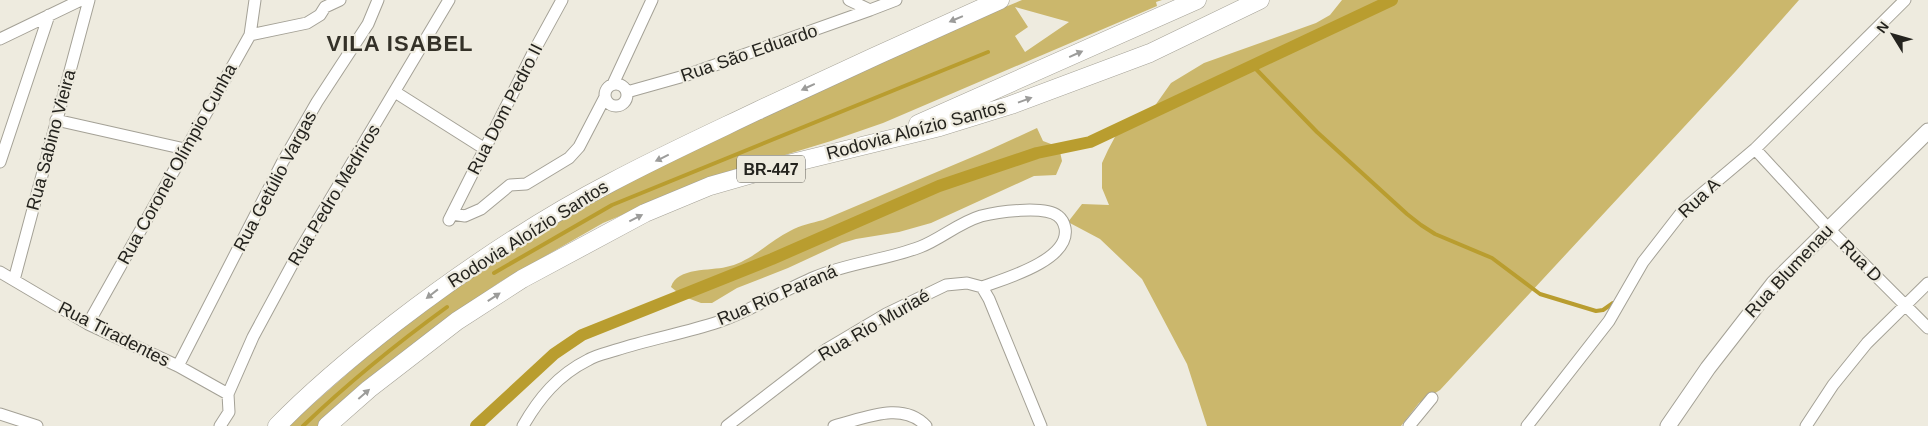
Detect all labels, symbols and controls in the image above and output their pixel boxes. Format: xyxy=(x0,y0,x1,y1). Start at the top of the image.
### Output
north arrow xyxy=(1868,10,1918,60)
one-way arrow xyxy=(949,16,963,24)
text: N xyxy=(1873,18,1892,36)
street label: Rua São Eduardo xyxy=(678,20,820,86)
district label: VILA ISABEL xyxy=(326,31,474,56)
street label: Rua Dom Pedro II xyxy=(463,40,547,178)
one-way arrow xyxy=(1069,49,1083,57)
street label: Rua Coronel Olímpio Cunha xyxy=(113,59,241,268)
street label: Rua Sabino Vieira xyxy=(23,67,80,213)
one-way arrow xyxy=(801,84,815,92)
street label: Rodovia Aloízio Santos xyxy=(824,96,1008,164)
one-way arrow xyxy=(1018,96,1033,104)
street label: Rua Getúlio Vargas xyxy=(230,108,320,254)
street label: Rua Pedro Medriros xyxy=(284,121,384,269)
one-way arrow xyxy=(654,153,669,162)
road number: BR-447 xyxy=(737,156,805,182)
street label: Rua A xyxy=(1674,174,1724,222)
street label: Rodovia Aloízio Santos xyxy=(444,176,612,292)
one-way arrow xyxy=(629,214,643,222)
street label: Rua Blumenau xyxy=(1741,221,1837,321)
street label: Rua D xyxy=(1836,236,1886,286)
street label: Rua Rio Paraná xyxy=(714,260,841,329)
street label: Rua Rio Muriaé xyxy=(815,285,933,365)
one-way arrow xyxy=(426,289,439,300)
one-way arrow xyxy=(487,292,501,302)
street label: Rua Tiradentes xyxy=(55,297,173,371)
one-way arrow xyxy=(357,388,369,400)

